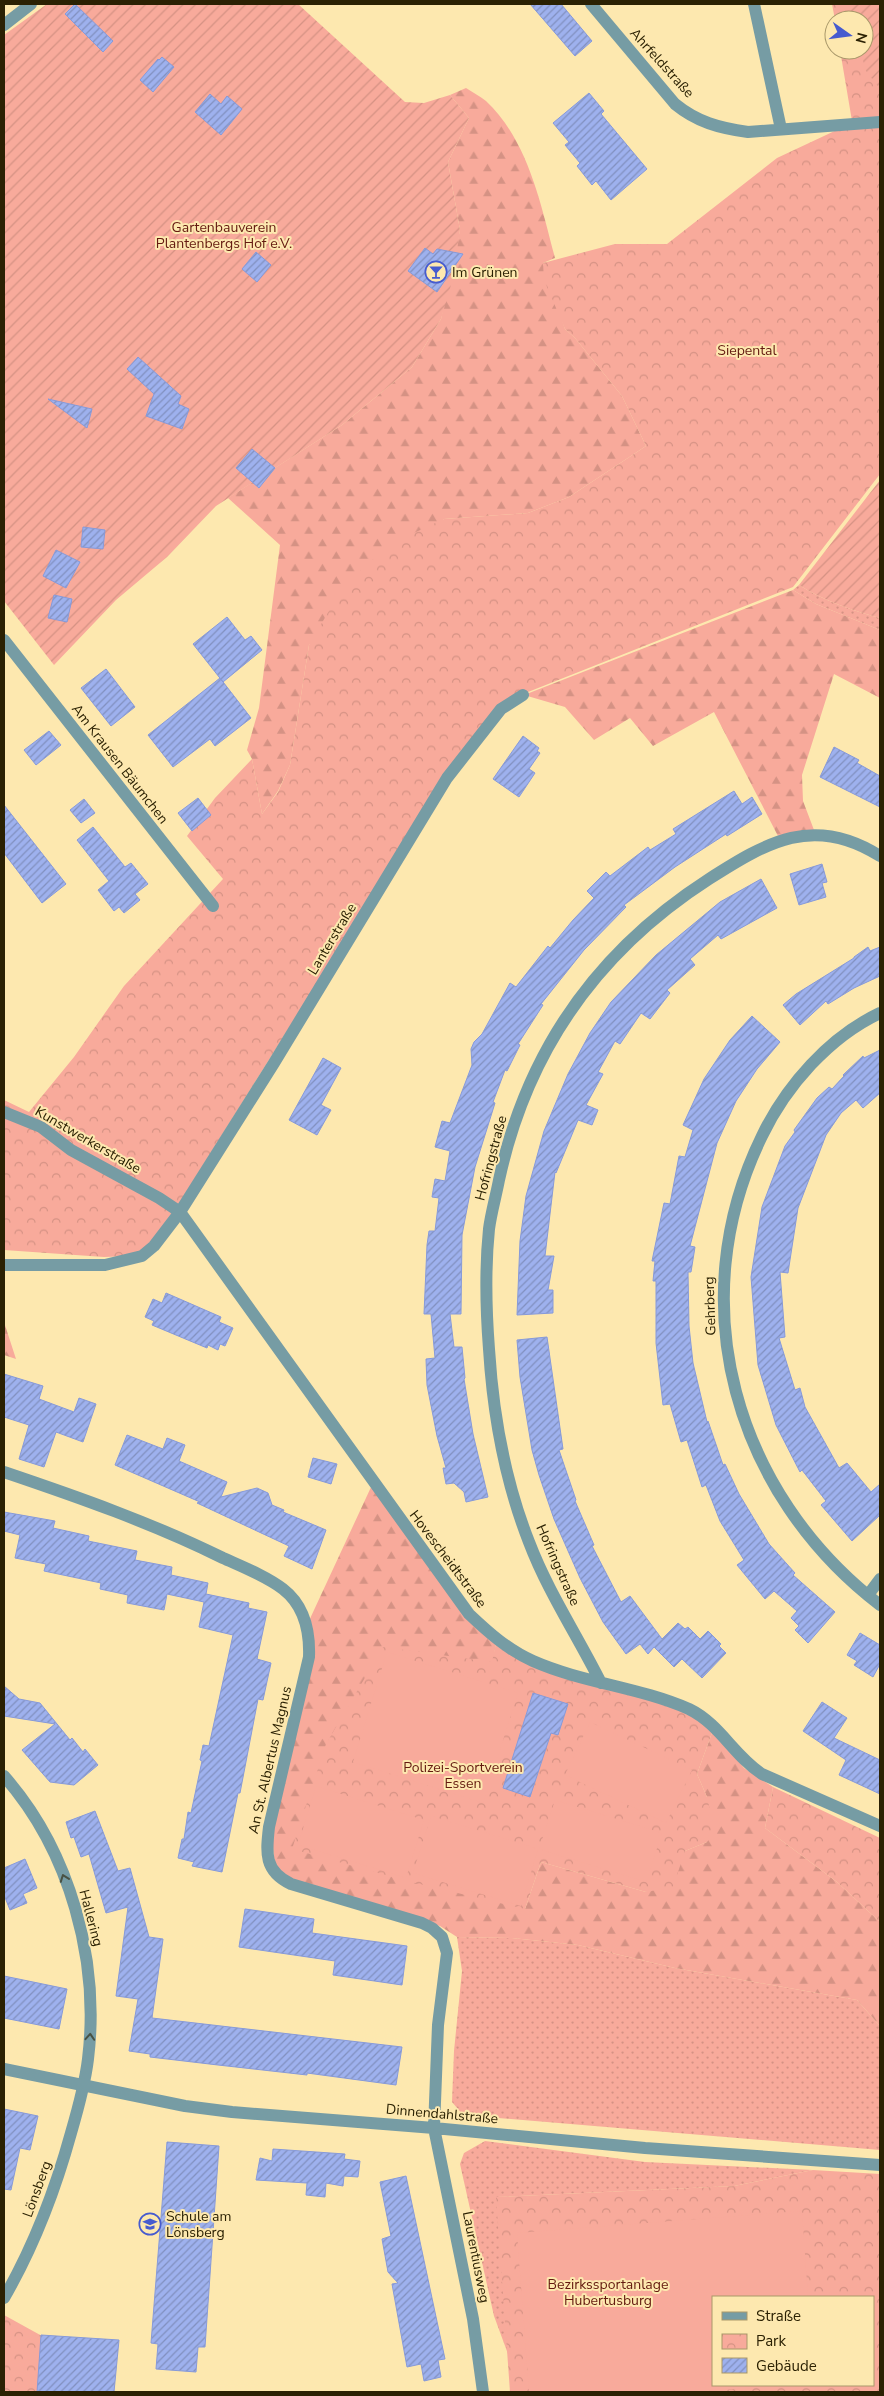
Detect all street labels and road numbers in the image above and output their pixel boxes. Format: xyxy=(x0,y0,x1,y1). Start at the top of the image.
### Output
street label: Ahrfeldstraße xyxy=(626,24,698,102)
street label: Am Krausen Bäumchen xyxy=(67,700,173,828)
street label: Lanterstraße xyxy=(303,900,361,978)
street label: Kunstwerkerstraße xyxy=(32,1102,144,1178)
street label: Hofringstraße xyxy=(471,1113,511,1203)
street label: Gehrberg xyxy=(699,1276,721,1336)
street label: Hovescheidtstraße xyxy=(405,1506,491,1612)
street label: Hofringstraße xyxy=(532,1521,584,1609)
street label: An St. Albertus Magnus xyxy=(244,1684,296,1836)
street label: Hallering xyxy=(74,1887,108,1949)
street label: Dinnendahlstraße xyxy=(385,2100,499,2128)
street label: Lönsberg xyxy=(18,2158,56,2220)
street label: Laurentiusweg xyxy=(458,2209,494,2305)

